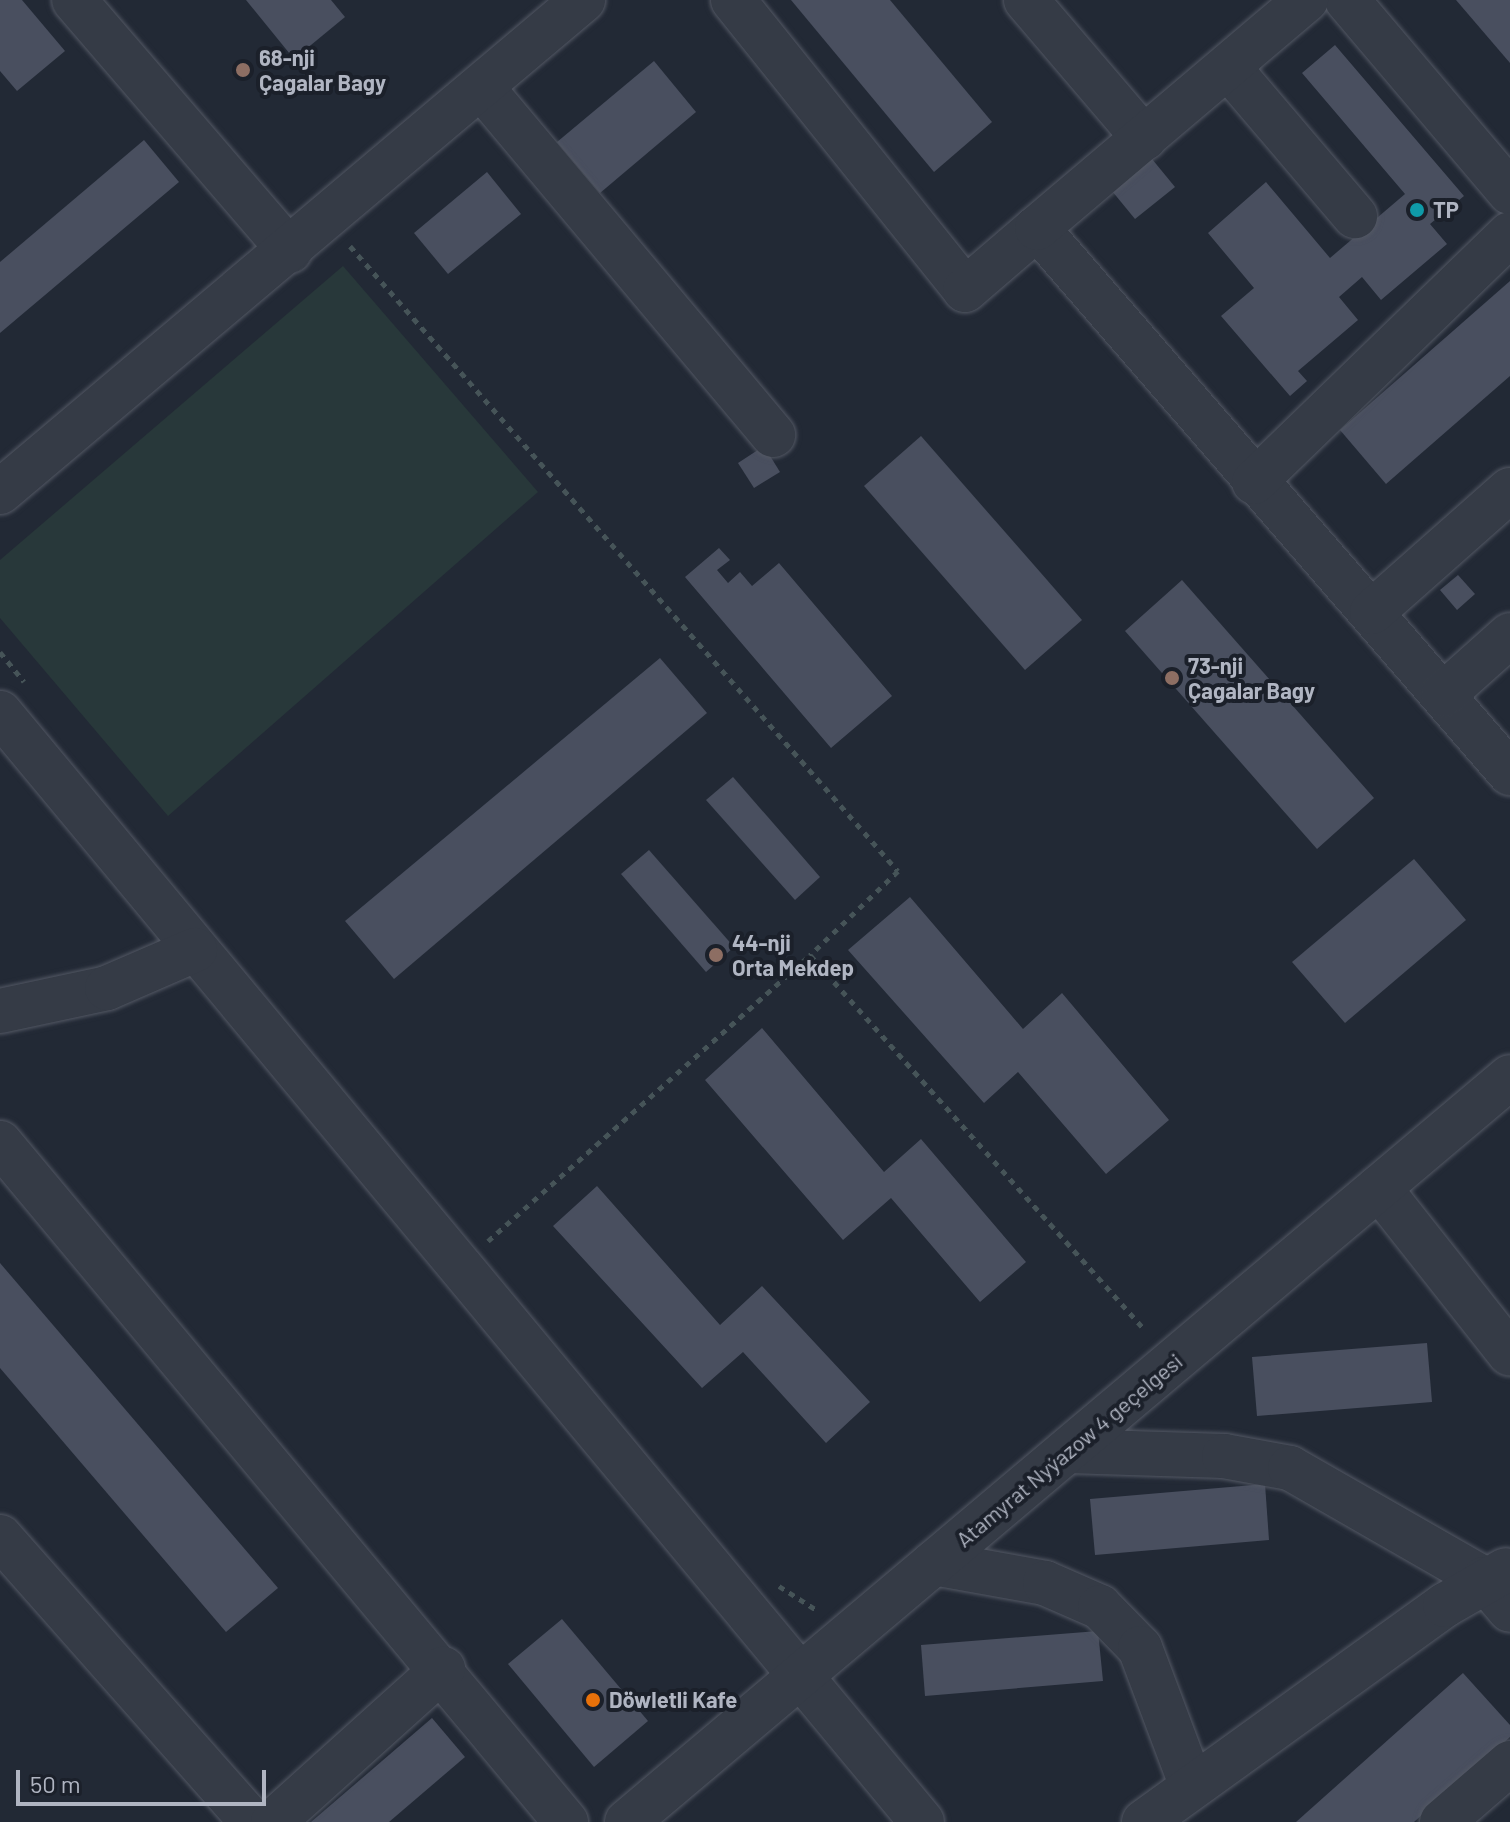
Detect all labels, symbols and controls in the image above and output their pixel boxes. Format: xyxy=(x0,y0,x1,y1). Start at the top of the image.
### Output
place label: 68-nji Çagalar Bagy xyxy=(259,44,386,96)
marker: 68-nji Çagalar Bagy xyxy=(234,61,252,79)
place label: TP xyxy=(1433,197,1459,223)
marker: TP xyxy=(1408,201,1426,219)
place label: 73-nji Çagalar Bagy xyxy=(1188,652,1315,704)
marker: 73-nji Çagalar Bagy xyxy=(1163,669,1181,687)
place label: 44-nji Orta Mekdep xyxy=(732,929,854,980)
marker: 44-nji Orta Mekdep xyxy=(707,946,725,964)
street label: Atamyrat Nyýazow 4 geçelgesi xyxy=(950,1348,1188,1552)
place label: Döwletli Kafe xyxy=(609,1687,737,1713)
marker: Döwletli Kafe xyxy=(584,1691,602,1709)
scale bar xyxy=(20,1754,270,1804)
text: 50 m xyxy=(30,1769,81,1798)

